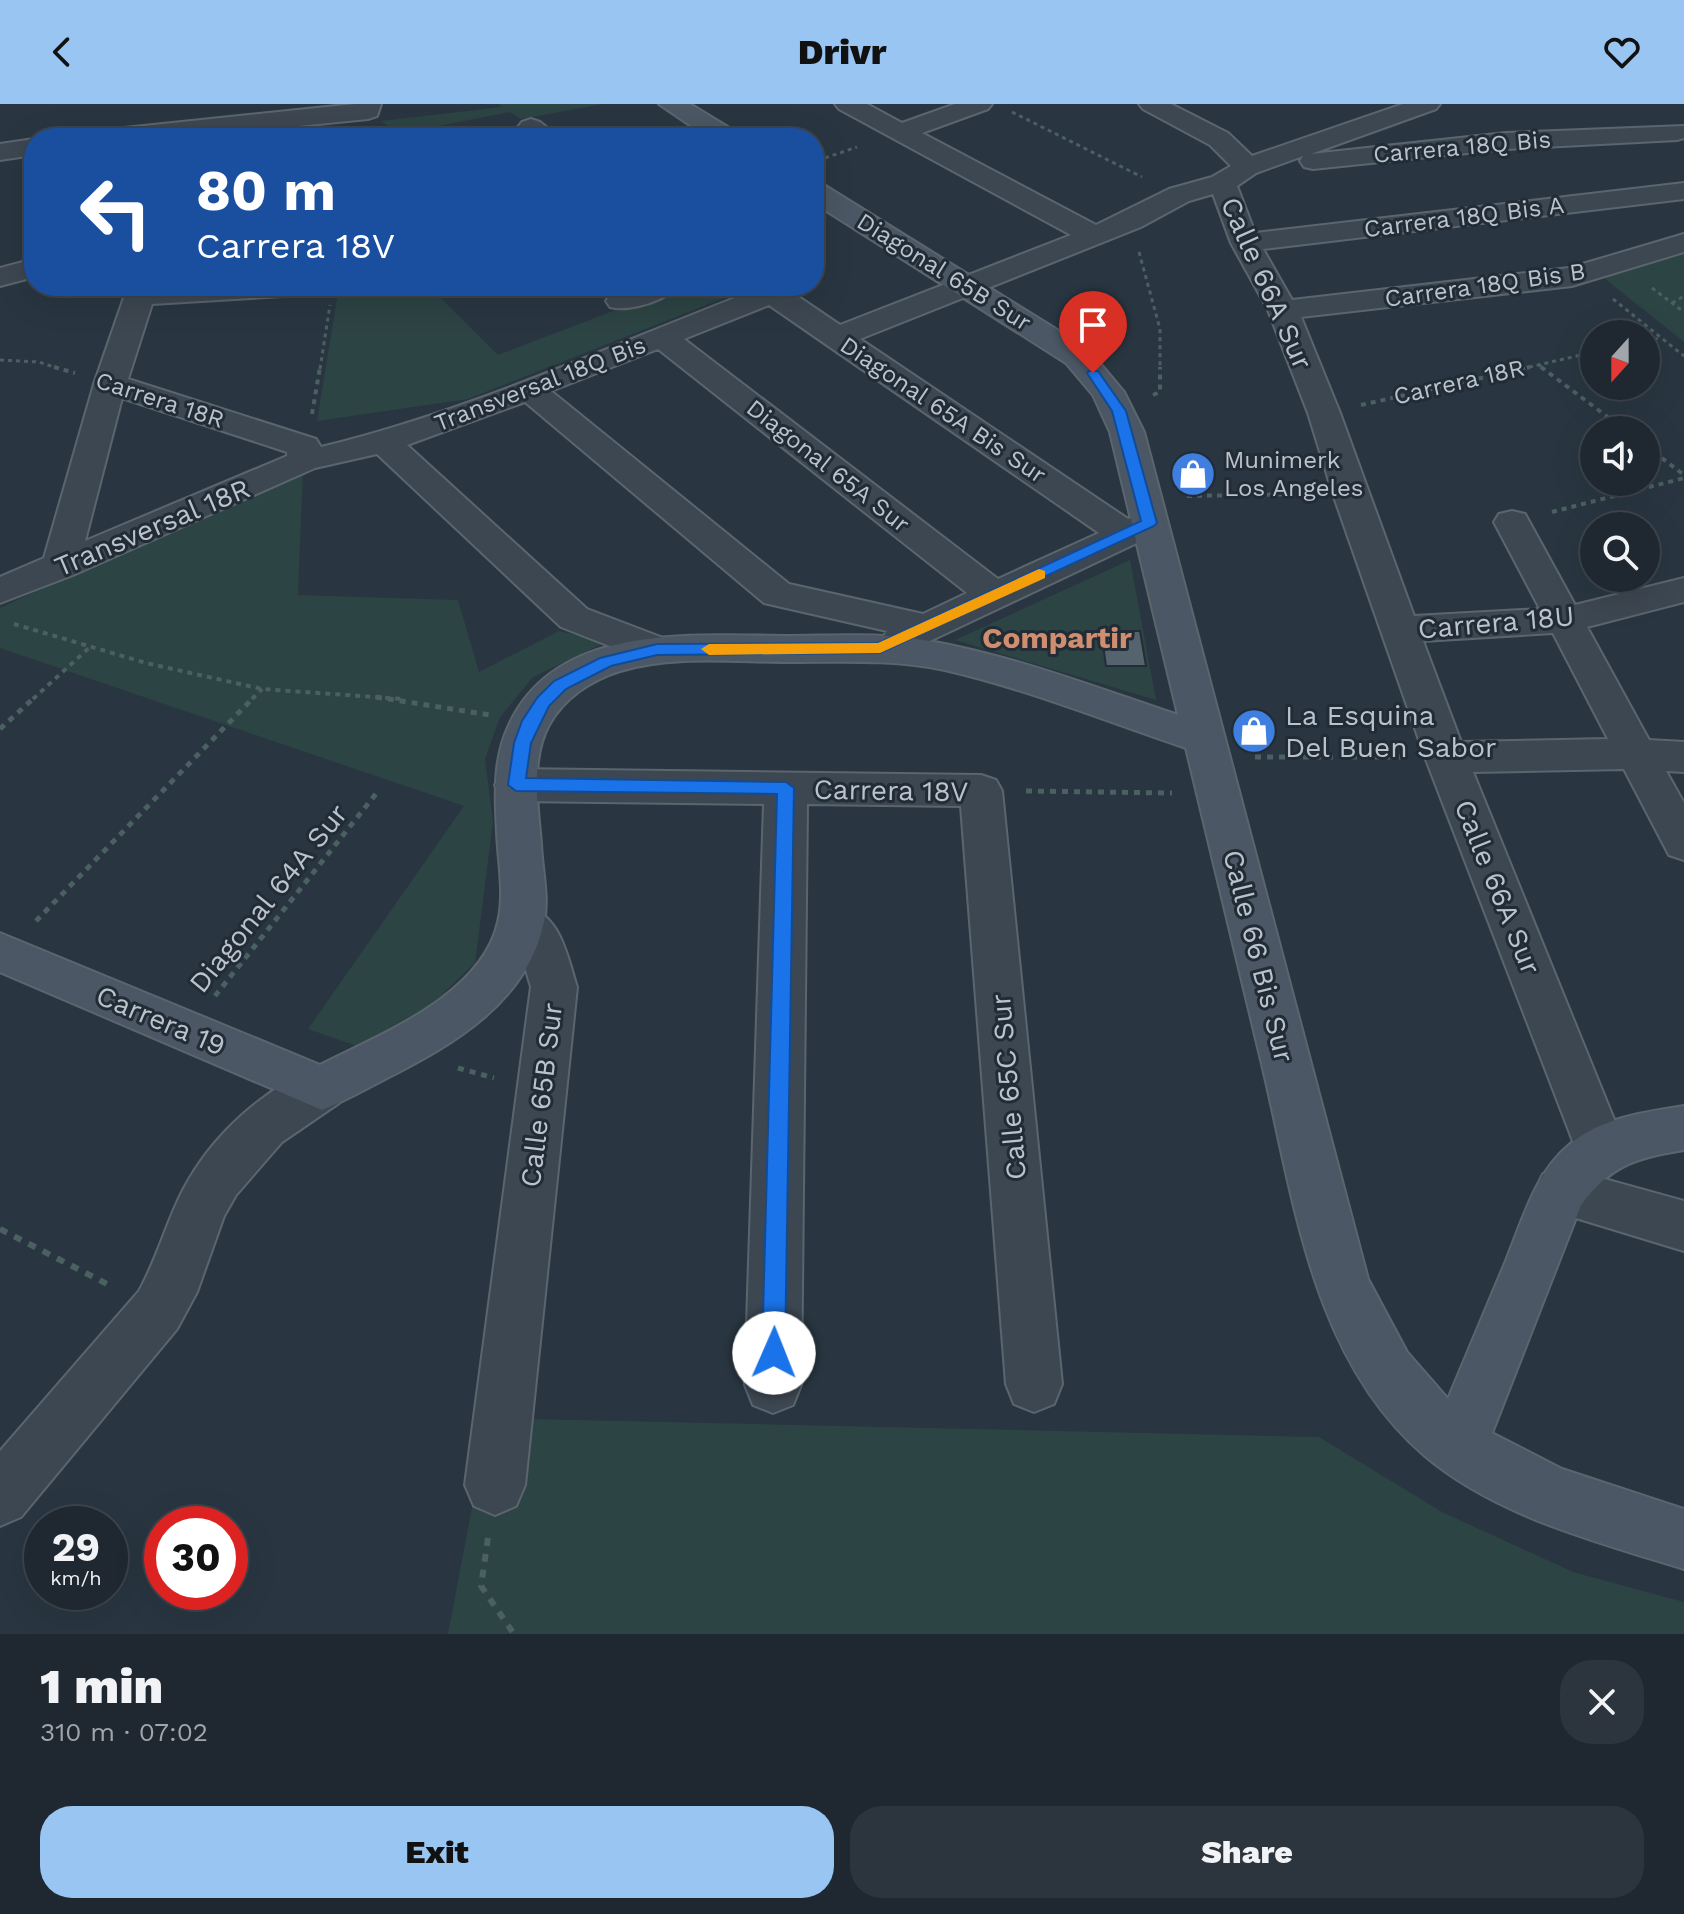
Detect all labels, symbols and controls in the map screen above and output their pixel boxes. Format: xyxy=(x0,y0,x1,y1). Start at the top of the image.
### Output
icon: back xyxy=(40,30,84,74)
icon: heart xyxy=(1600,30,1644,74)
text: Drivr xyxy=(798,31,886,73)
street label: Carrera 18Q Bis xyxy=(1372,125,1552,169)
text: 80 m xyxy=(196,158,336,224)
icon: left xyxy=(64,160,168,264)
street label: Carrera 18Q Bis A xyxy=(1362,191,1566,243)
street label: Calle 66A Sur xyxy=(1214,192,1319,375)
street label: Diagonal 65B Sur xyxy=(852,207,1036,337)
text: Carrera 18V xyxy=(196,225,395,267)
street label: Carrera 18Q Bis B xyxy=(1383,257,1587,313)
pin xyxy=(1059,291,1127,373)
icon: arrive xyxy=(1071,303,1115,347)
north arrow xyxy=(1580,320,1660,400)
map controls xyxy=(1580,320,1660,592)
street label: Transversal 18Q Bis xyxy=(430,331,650,437)
street label: Diagonal 65A Bis Sur xyxy=(835,331,1051,489)
street label: Carrera 18R xyxy=(1391,353,1527,411)
street label: Carrera 18R xyxy=(92,366,228,434)
street label: Diagonal 65A Sur xyxy=(741,394,915,538)
button: sound xyxy=(1580,416,1660,496)
place label: Munimerk Los Angeles xyxy=(1224,446,1363,502)
shop icon: Munimerk Los Angeles xyxy=(1169,450,1217,498)
street label: Transversal 18R xyxy=(50,471,255,584)
button: search xyxy=(1580,512,1660,592)
street label: Carrera 18U xyxy=(1416,599,1576,646)
district label: Compartir xyxy=(982,620,1132,655)
place label: La Esquina Del Buen Sabor xyxy=(1285,699,1496,764)
shop icon: La Esquina Del Buen Sabor xyxy=(1230,707,1278,755)
street label: Carrera 18V xyxy=(813,773,969,808)
street label: Calle 66A Sur xyxy=(1448,795,1548,979)
street label: Diagonal 64A Sur xyxy=(182,797,354,999)
street label: Calle 66 Bis Sur xyxy=(1216,846,1301,1066)
street label: Carrera 19 xyxy=(91,978,230,1062)
street label: Calle 65C Sur xyxy=(984,993,1033,1181)
street label: Calle 65B Sur xyxy=(514,1001,569,1189)
position arrow xyxy=(732,1311,816,1395)
speed limit sign: 30 xyxy=(144,1506,248,1610)
text: 29 xyxy=(52,1524,100,1571)
text: km/h xyxy=(50,1566,102,1590)
text: 1 min xyxy=(40,1658,163,1715)
button: close xyxy=(1560,1660,1644,1744)
text: 310 m · 07:02 xyxy=(40,1717,208,1747)
button: Exit xyxy=(40,1806,834,1898)
button: Share xyxy=(850,1806,1644,1898)

